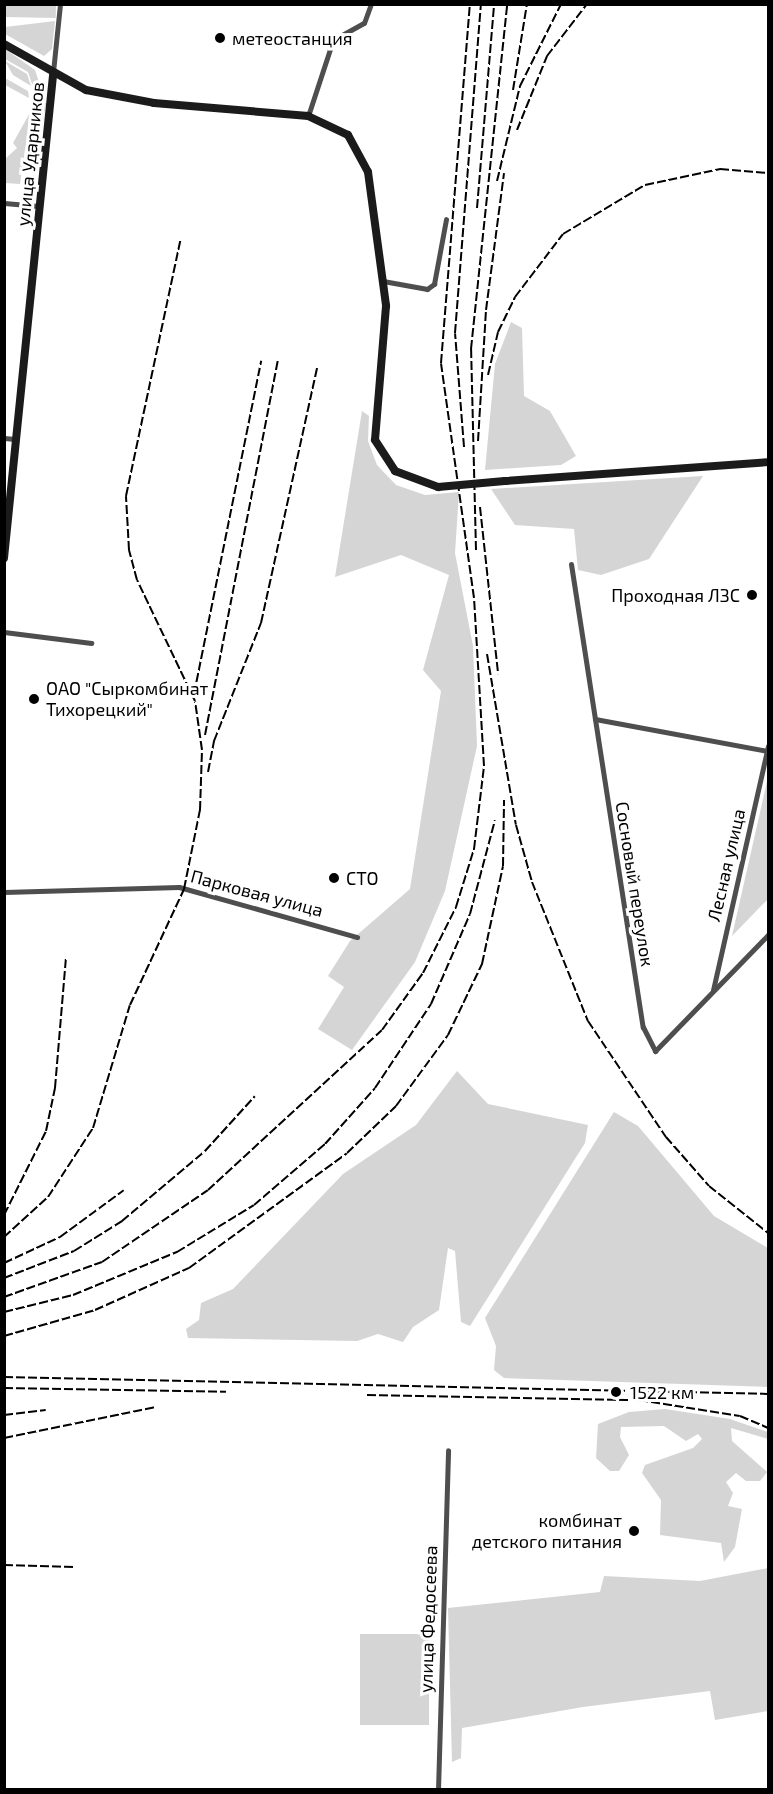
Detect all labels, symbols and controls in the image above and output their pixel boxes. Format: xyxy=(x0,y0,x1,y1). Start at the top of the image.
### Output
place label: метеостанция xyxy=(232,27,353,49)
marker: метеостанция xyxy=(213,31,227,45)
street label: улица Ударников xyxy=(12,81,48,227)
place label: Проходная ЛЗС xyxy=(611,584,740,606)
marker: Проходная ЛЗС xyxy=(745,588,759,602)
place label: ОАО "Сыркомбинат Тихорецкий" xyxy=(46,678,209,720)
marker: ОАО "Сыркомбинат Тихорецкий" xyxy=(27,692,41,706)
street label: Сосновый переулок xyxy=(611,800,659,968)
street label: Лесная улица xyxy=(703,807,749,923)
street label: Парковая улица xyxy=(188,865,326,921)
place label: СТО xyxy=(346,867,378,889)
marker: СТО xyxy=(327,871,341,885)
place label: 1522 км xyxy=(630,1381,694,1403)
marker: 1522 км xyxy=(607,1383,625,1401)
place label: комбинат детского питания xyxy=(472,1510,622,1552)
marker: комбинат детского питания xyxy=(627,1524,641,1538)
street label: улица Федосеева xyxy=(415,1545,441,1693)

